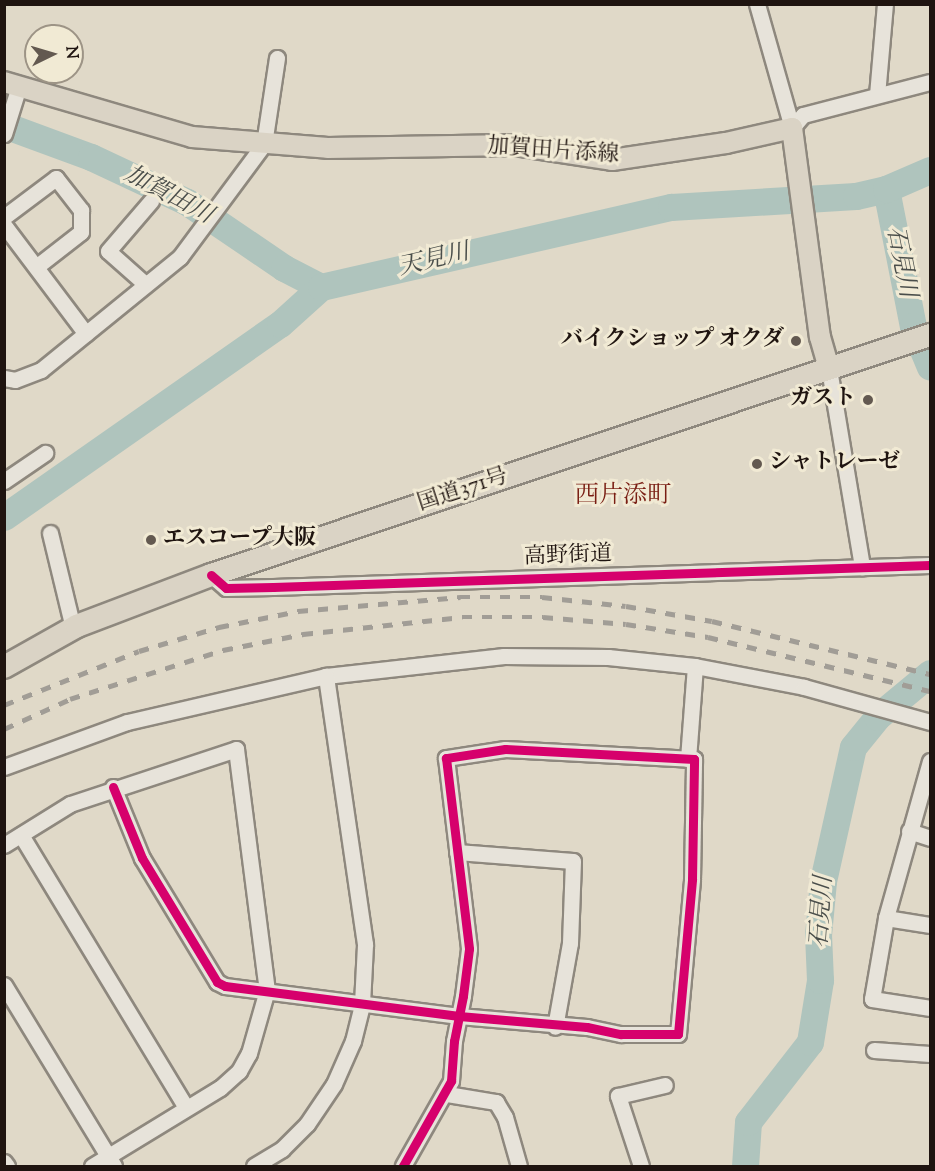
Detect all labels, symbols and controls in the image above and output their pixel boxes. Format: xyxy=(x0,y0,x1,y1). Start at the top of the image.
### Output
north arrow xyxy=(24,24,84,84)
text: N xyxy=(58,45,82,60)
street label: 加賀田片添線 xyxy=(486,134,620,170)
water label: 加賀田川 xyxy=(119,161,217,231)
water label: 石見川 xyxy=(879,224,921,300)
water label: 天見川 xyxy=(396,239,472,283)
place label: バイクショップ オクダ xyxy=(559,328,784,354)
marker: バイクショップ オクダ xyxy=(789,334,803,348)
place label: ガスト xyxy=(790,387,856,413)
marker: ガスト xyxy=(861,393,875,407)
place label: シャトレーゼ xyxy=(769,451,901,477)
marker: シャトレーゼ xyxy=(750,457,764,471)
street label: 国道371号 xyxy=(415,464,511,518)
district label: 西片添町 xyxy=(575,483,671,511)
place label: エスコープ大阪 xyxy=(163,527,317,553)
marker: エスコープ大阪 xyxy=(144,533,158,547)
street label: 高野街道 xyxy=(524,542,612,572)
water label: 石見川 xyxy=(806,875,840,949)

